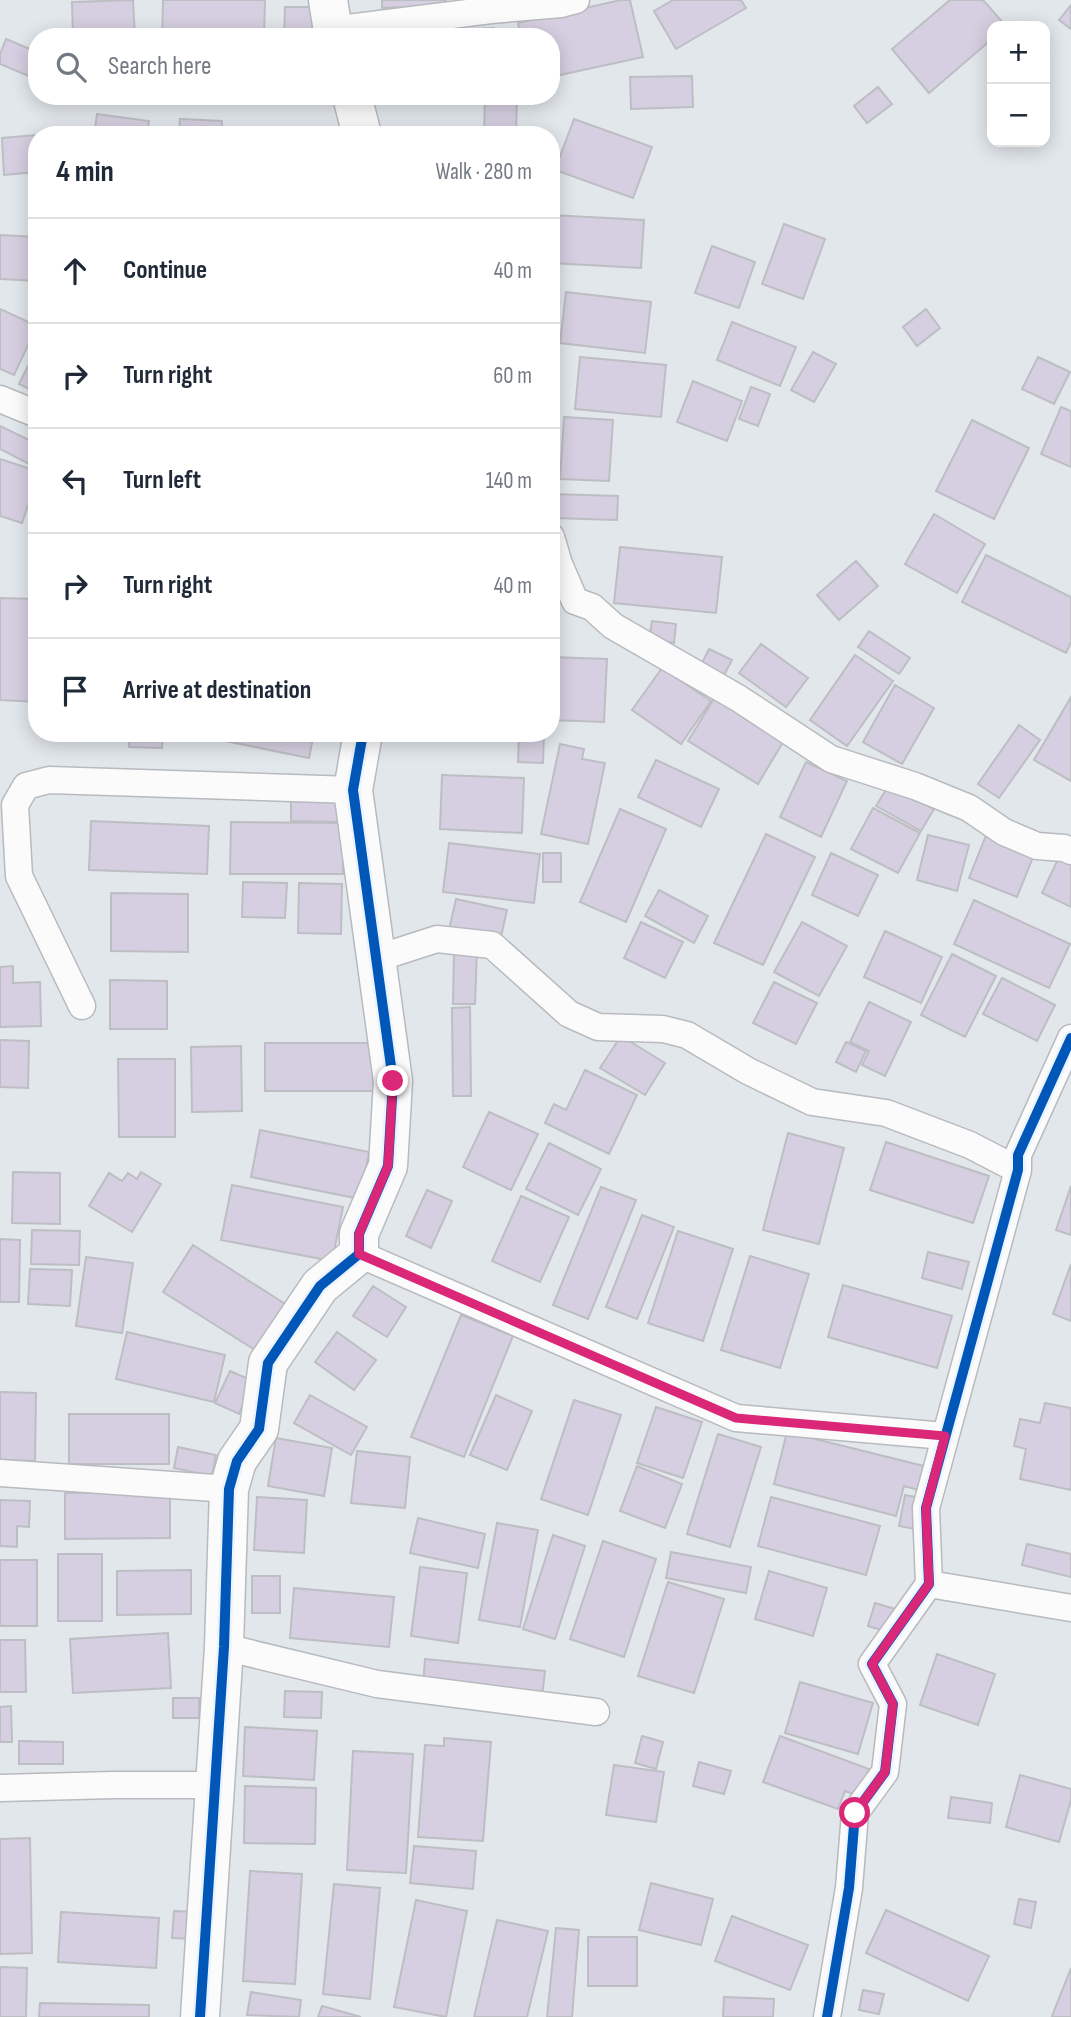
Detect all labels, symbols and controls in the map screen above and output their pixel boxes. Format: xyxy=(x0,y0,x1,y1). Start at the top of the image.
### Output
map controls xyxy=(987,21,1050,147)
button: + xyxy=(987,21,1050,84)
search box xyxy=(28,28,560,105)
icon: search xyxy=(52,48,90,86)
text: Search here xyxy=(108,51,211,82)
button: − xyxy=(987,84,1050,147)
text: 4 min xyxy=(56,154,114,190)
text: Walk · 280 m xyxy=(436,158,532,186)
icon: ahead xyxy=(56,252,94,290)
text: Continue xyxy=(123,255,207,286)
text: 40 m xyxy=(494,257,532,285)
icon: right xyxy=(56,357,94,395)
text: Turn right xyxy=(123,360,212,391)
text: 60 m xyxy=(493,362,532,390)
icon: left xyxy=(56,462,94,500)
text: Turn left xyxy=(123,465,201,496)
text: 140 m xyxy=(486,467,532,495)
icon: right xyxy=(56,567,94,605)
text: Turn right xyxy=(123,570,212,601)
text: 40 m xyxy=(494,572,532,600)
icon: arrive xyxy=(56,672,94,710)
text: Arrive at destination xyxy=(123,675,311,706)
route end xyxy=(377,1065,408,1096)
route start xyxy=(839,1797,870,1828)

